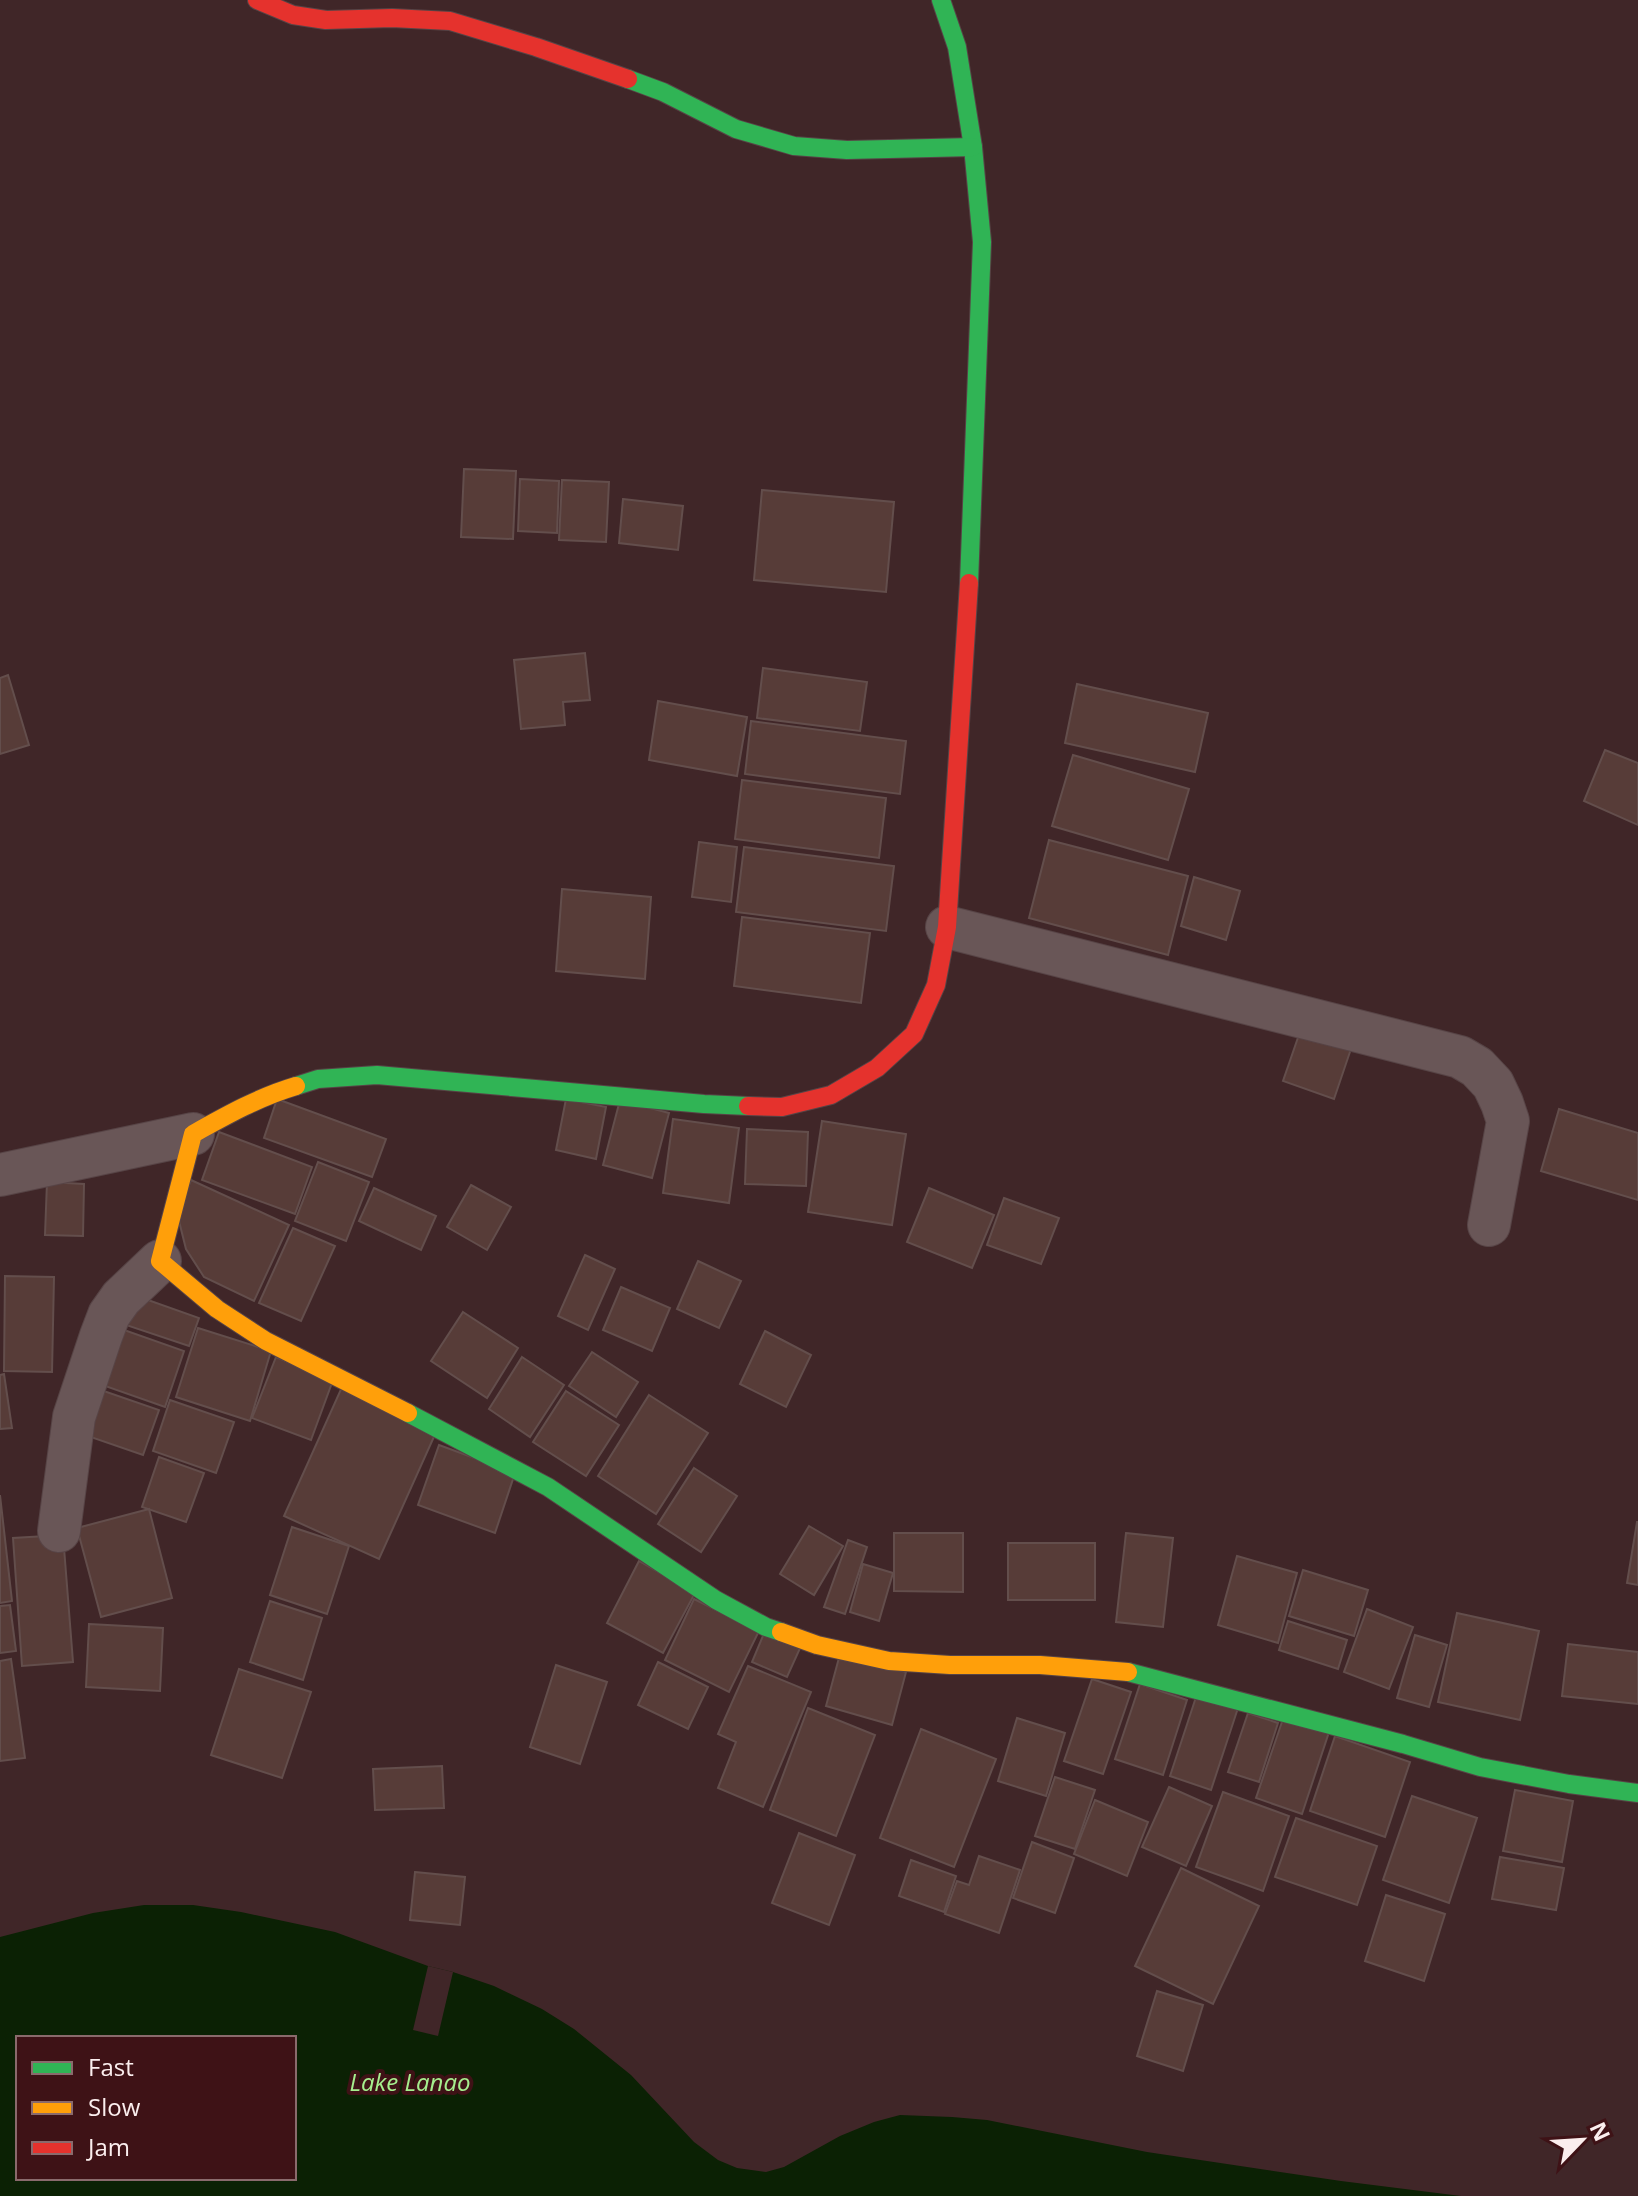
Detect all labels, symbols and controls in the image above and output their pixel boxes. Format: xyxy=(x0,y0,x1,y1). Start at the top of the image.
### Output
legend xyxy=(16,2036,296,2180)
text: Fast xyxy=(88,2050,134,2083)
water label: Lake Lanao xyxy=(350,2065,470,2098)
text: Slow xyxy=(88,2090,141,2123)
north arrow xyxy=(1542,2100,1622,2180)
text: N xyxy=(1584,2117,1618,2146)
text: Jam xyxy=(86,2130,130,2163)

